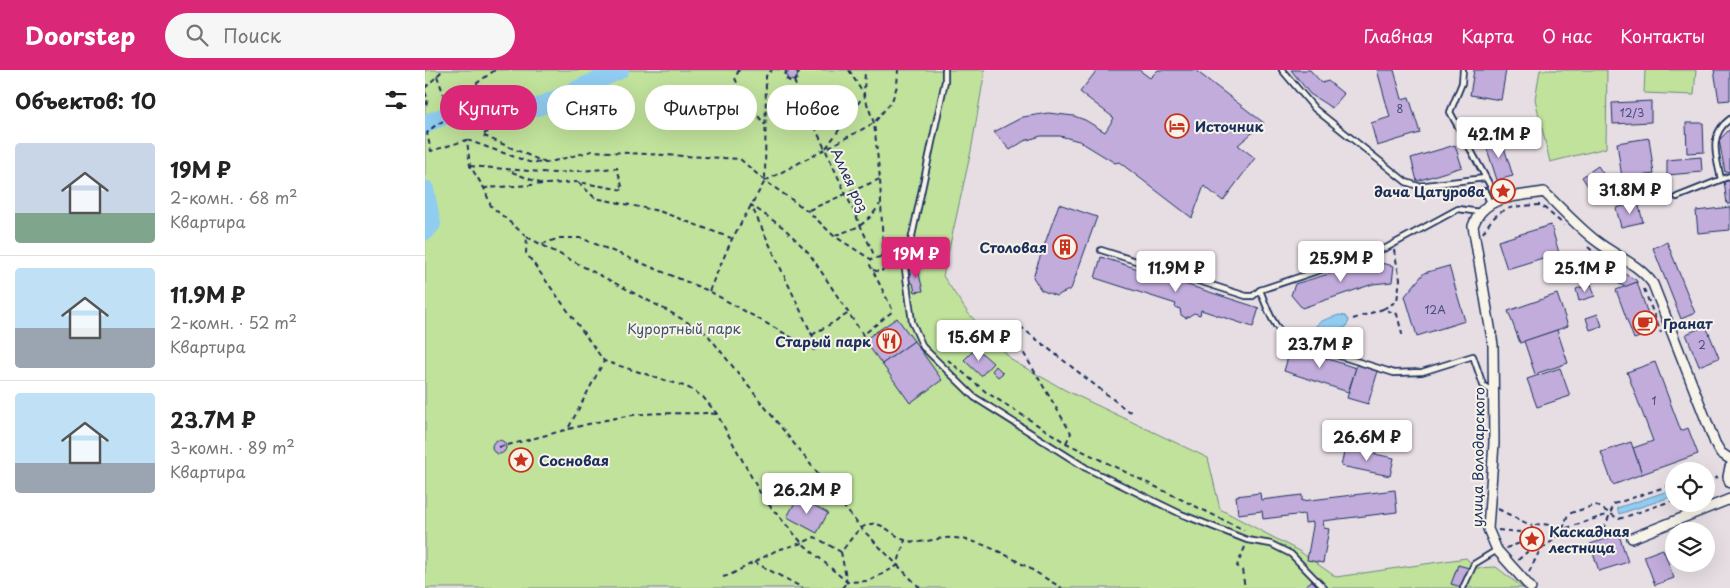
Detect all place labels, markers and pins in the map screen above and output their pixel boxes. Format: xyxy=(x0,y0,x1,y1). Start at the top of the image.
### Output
hotel icon: Источник xyxy=(1164,113,1190,139)
place label: Источник xyxy=(1195,116,1264,137)
pin: 42.1M ₽ xyxy=(1453,116,1545,159)
pin: 31.8M ₽ xyxy=(1584,172,1676,215)
place icon: дача Цатурова xyxy=(1490,178,1516,204)
place label: дача Цатурова xyxy=(1374,181,1486,202)
building icon: Столовая xyxy=(1052,234,1078,260)
pin: 19M ₽ xyxy=(881,236,951,279)
place label: Столовая xyxy=(980,237,1047,258)
pin: 25.9M ₽ xyxy=(1295,240,1387,283)
pin: 11.9M ₽ xyxy=(1130,250,1222,293)
pin: 25.1M ₽ xyxy=(1539,250,1631,293)
cafe icon: Гранат xyxy=(1632,310,1658,336)
place label: Гранат xyxy=(1663,313,1713,334)
pin: 15.6M ₽ xyxy=(933,320,1025,362)
pin: 23.7M ₽ xyxy=(1274,326,1366,369)
restaurant icon: Старый парк xyxy=(876,328,902,354)
place label: Старый парк xyxy=(775,331,871,352)
pin: 26.6M ₽ xyxy=(1321,420,1413,462)
place icon: Сосновая xyxy=(508,447,534,473)
place label: Сосновая xyxy=(539,450,609,471)
pin: 26.2M ₽ xyxy=(761,472,853,515)
place label: Каскадная лестница xyxy=(1548,521,1630,558)
place icon: Каскадная лестница xyxy=(1519,526,1545,552)

